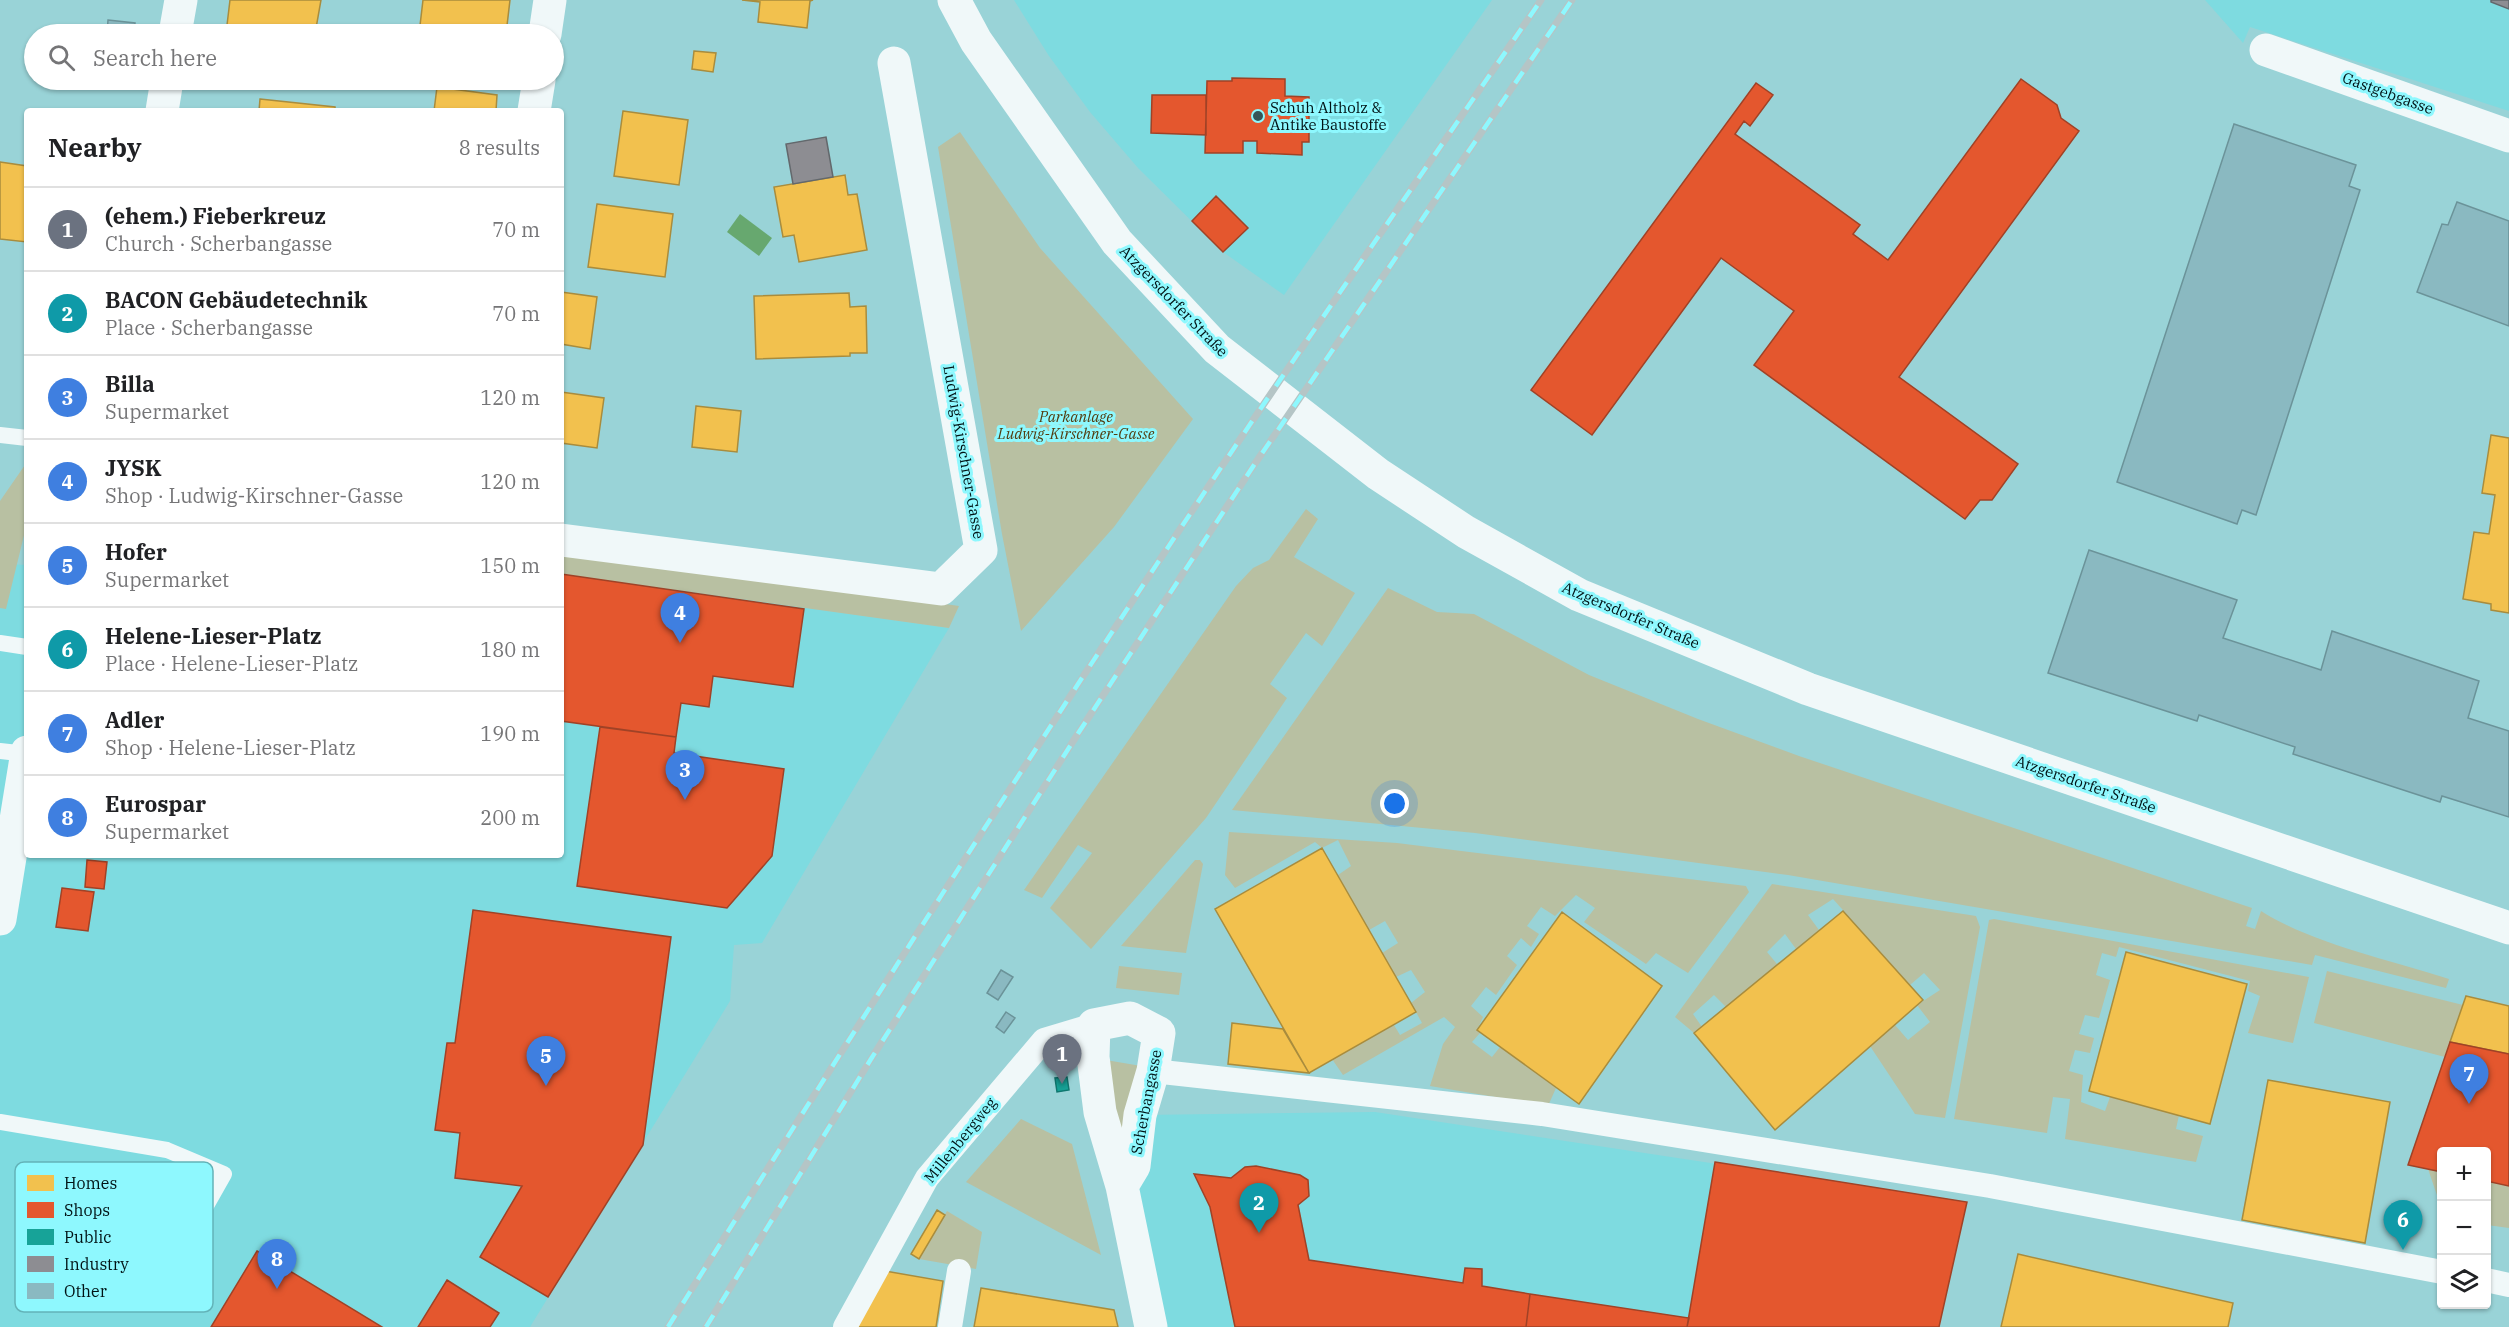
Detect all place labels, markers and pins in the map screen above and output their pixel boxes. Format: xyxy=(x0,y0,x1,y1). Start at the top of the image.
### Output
place label: Schuh Altholz & Antike Baustoffe xyxy=(1270,98,1387,134)
marker: Schuh Altholz & Antike Baustoffe xyxy=(1251,109,1265,123)
pin: 4 xyxy=(660,594,700,643)
pin: 3 xyxy=(666,750,704,800)
pin: 1 xyxy=(1042,1034,1082,1084)
pin: 5 xyxy=(526,1036,566,1086)
pin: 7 xyxy=(2450,1054,2488,1104)
pin: 2 xyxy=(1240,1184,1278,1233)
pin: 6 xyxy=(2384,1200,2422,1250)
pin: 8 xyxy=(258,1240,296,1289)

